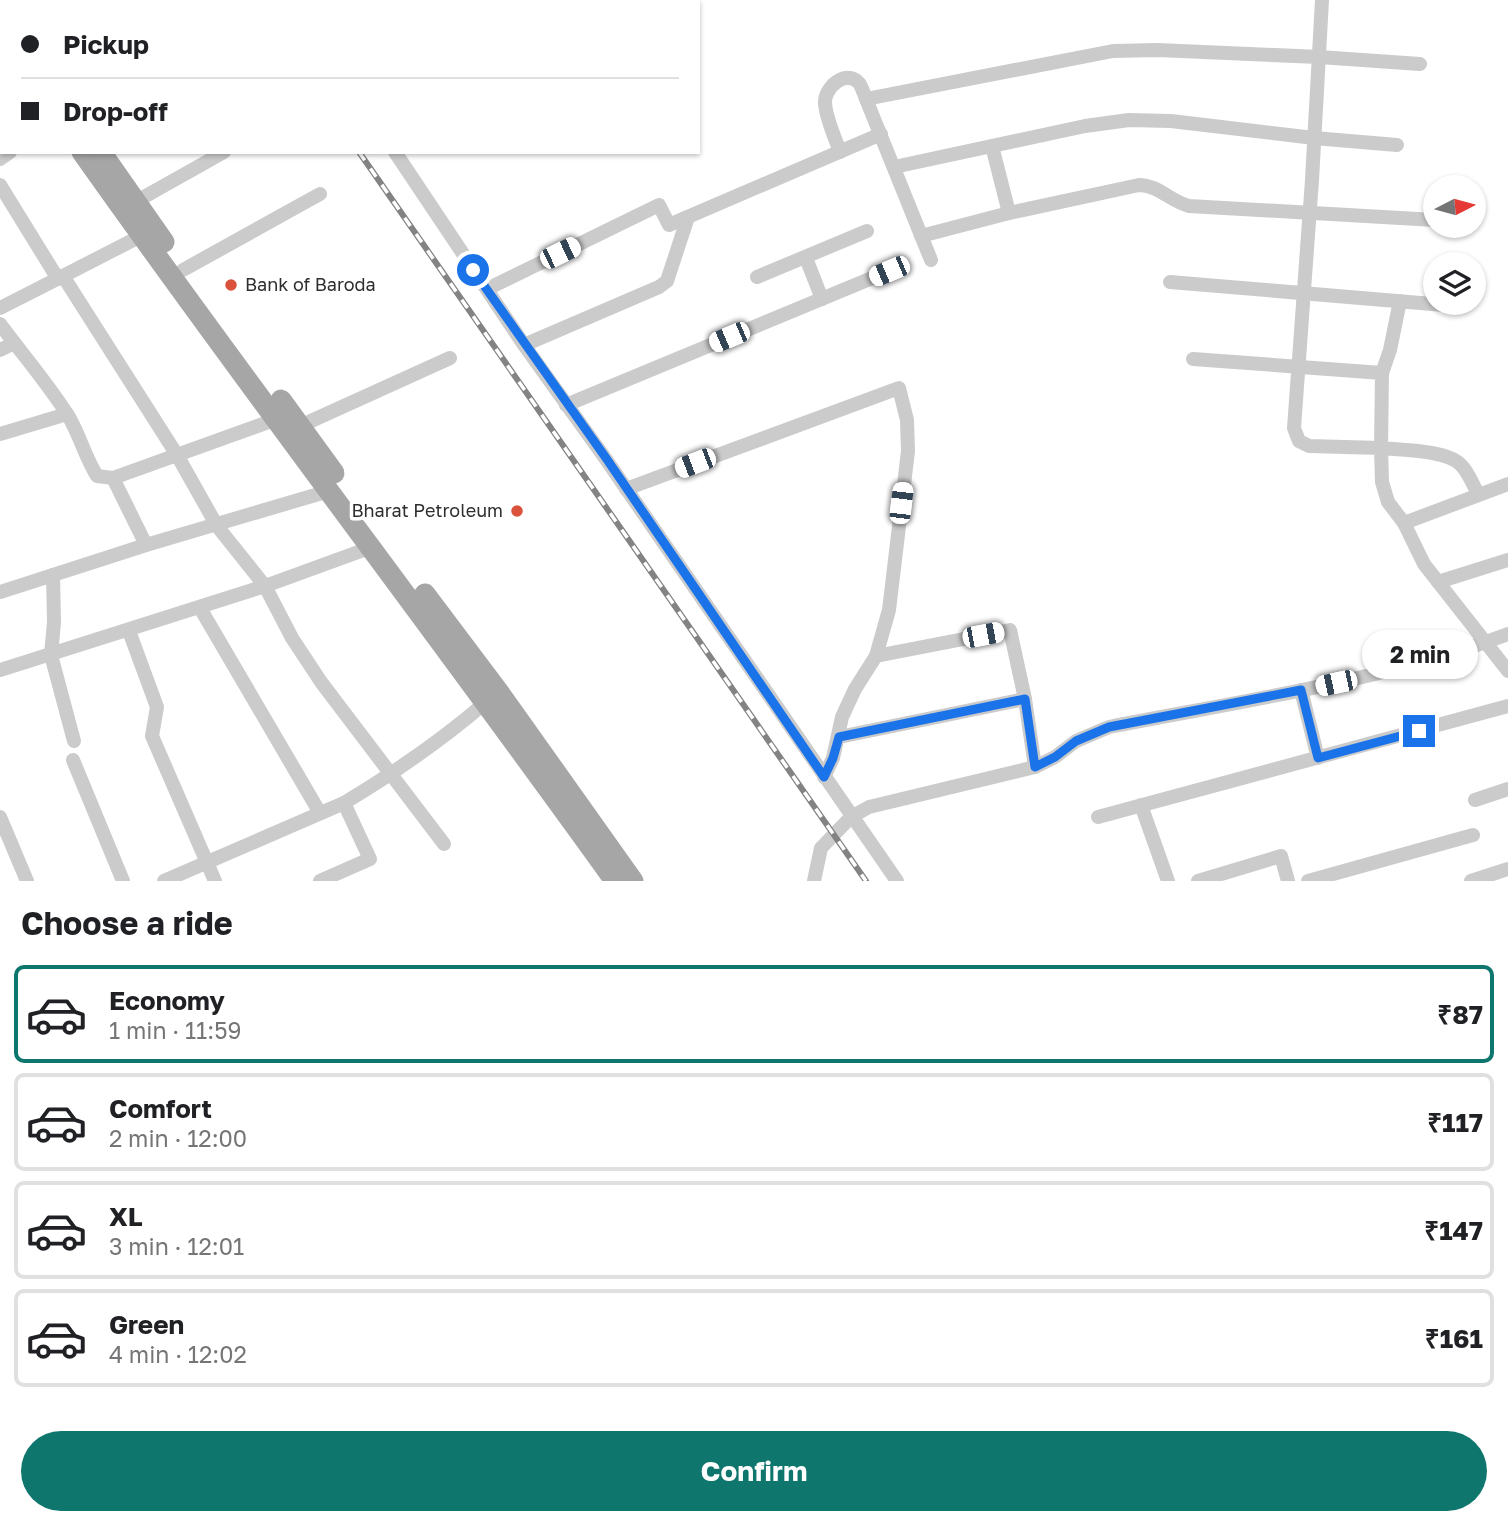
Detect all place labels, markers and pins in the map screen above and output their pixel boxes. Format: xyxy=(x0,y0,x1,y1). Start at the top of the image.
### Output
place label: Bank of Baroda xyxy=(245,273,376,295)
marker: Bank of Baroda xyxy=(223,277,239,293)
place label: Bharat Petroleum xyxy=(351,499,503,521)
marker: Bharat Petroleum xyxy=(509,503,525,519)

